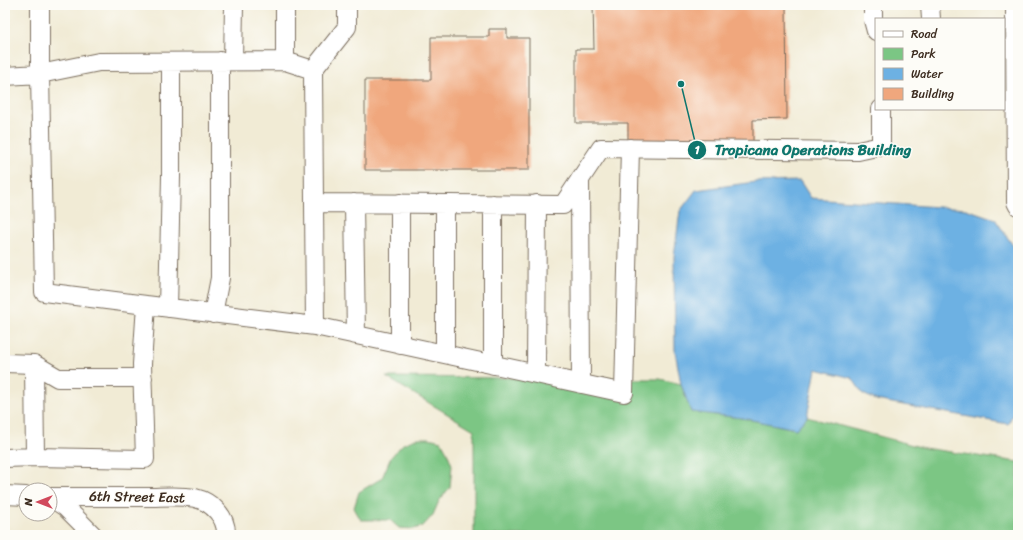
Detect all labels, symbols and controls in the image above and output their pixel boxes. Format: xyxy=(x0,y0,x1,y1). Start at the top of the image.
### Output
legend xyxy=(875,18,1005,110)
text: Road xyxy=(911,23,938,45)
text: Park xyxy=(911,43,936,65)
text: Water xyxy=(911,63,944,85)
text: Building xyxy=(911,83,954,105)
callout: Tropicana Operations Building xyxy=(687,136,920,163)
text: Tropicana Operations Building xyxy=(715,137,912,163)
text: 1 xyxy=(694,139,700,161)
north arrow xyxy=(18,482,58,522)
street label: 6th Street East xyxy=(89,484,185,510)
text: N xyxy=(19,498,38,507)

